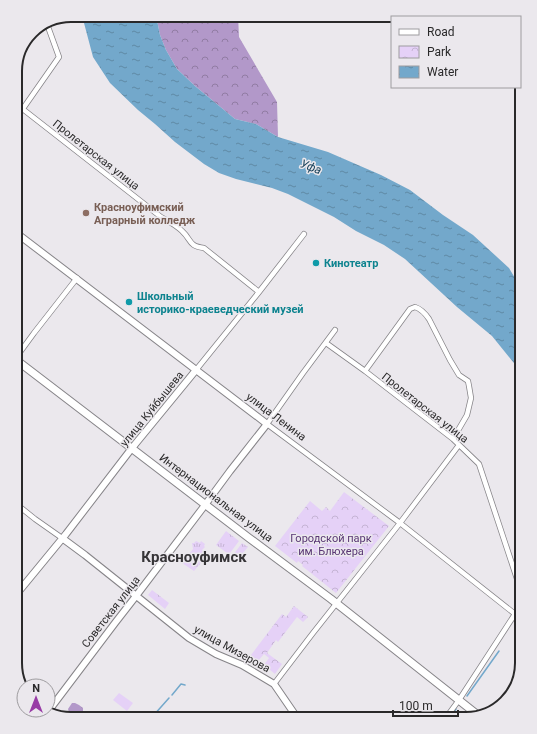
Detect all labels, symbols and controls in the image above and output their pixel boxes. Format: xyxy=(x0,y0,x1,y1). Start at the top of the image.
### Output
legend xyxy=(391,16,521,88)
text: Road xyxy=(427,25,455,39)
text: Park xyxy=(427,45,452,59)
text: Water xyxy=(427,65,458,79)
street label: Пролетарская улица xyxy=(50,117,142,193)
water label: Уфа xyxy=(298,157,324,177)
place label: Красноуфимский Аграрный колледж xyxy=(94,201,196,227)
marker: Красноуфимский Аграрный колледж xyxy=(81,208,91,218)
place label: Кинотеатр xyxy=(324,257,378,270)
marker: Кинотеатр xyxy=(311,258,321,268)
place label: Школьный историко-краеведческий музей xyxy=(137,290,304,316)
marker: Школьный историко-краеведческий музей xyxy=(124,297,134,307)
street label: улица Куйбышева xyxy=(118,369,186,449)
street label: Пролетарская улица xyxy=(379,370,471,446)
street label: улица Ленина xyxy=(244,390,308,444)
street label: Интернациональная улица xyxy=(157,451,275,545)
park label: Городской парк им. Блюхера xyxy=(290,532,372,558)
district label: Красноуфимск xyxy=(141,548,247,566)
street label: Советская улица xyxy=(79,574,143,650)
street label: улица Мизерова xyxy=(192,623,272,675)
north arrow xyxy=(16,678,56,718)
text: N xyxy=(32,682,40,695)
scale bar xyxy=(393,692,458,718)
text: 100 m xyxy=(399,699,433,713)

